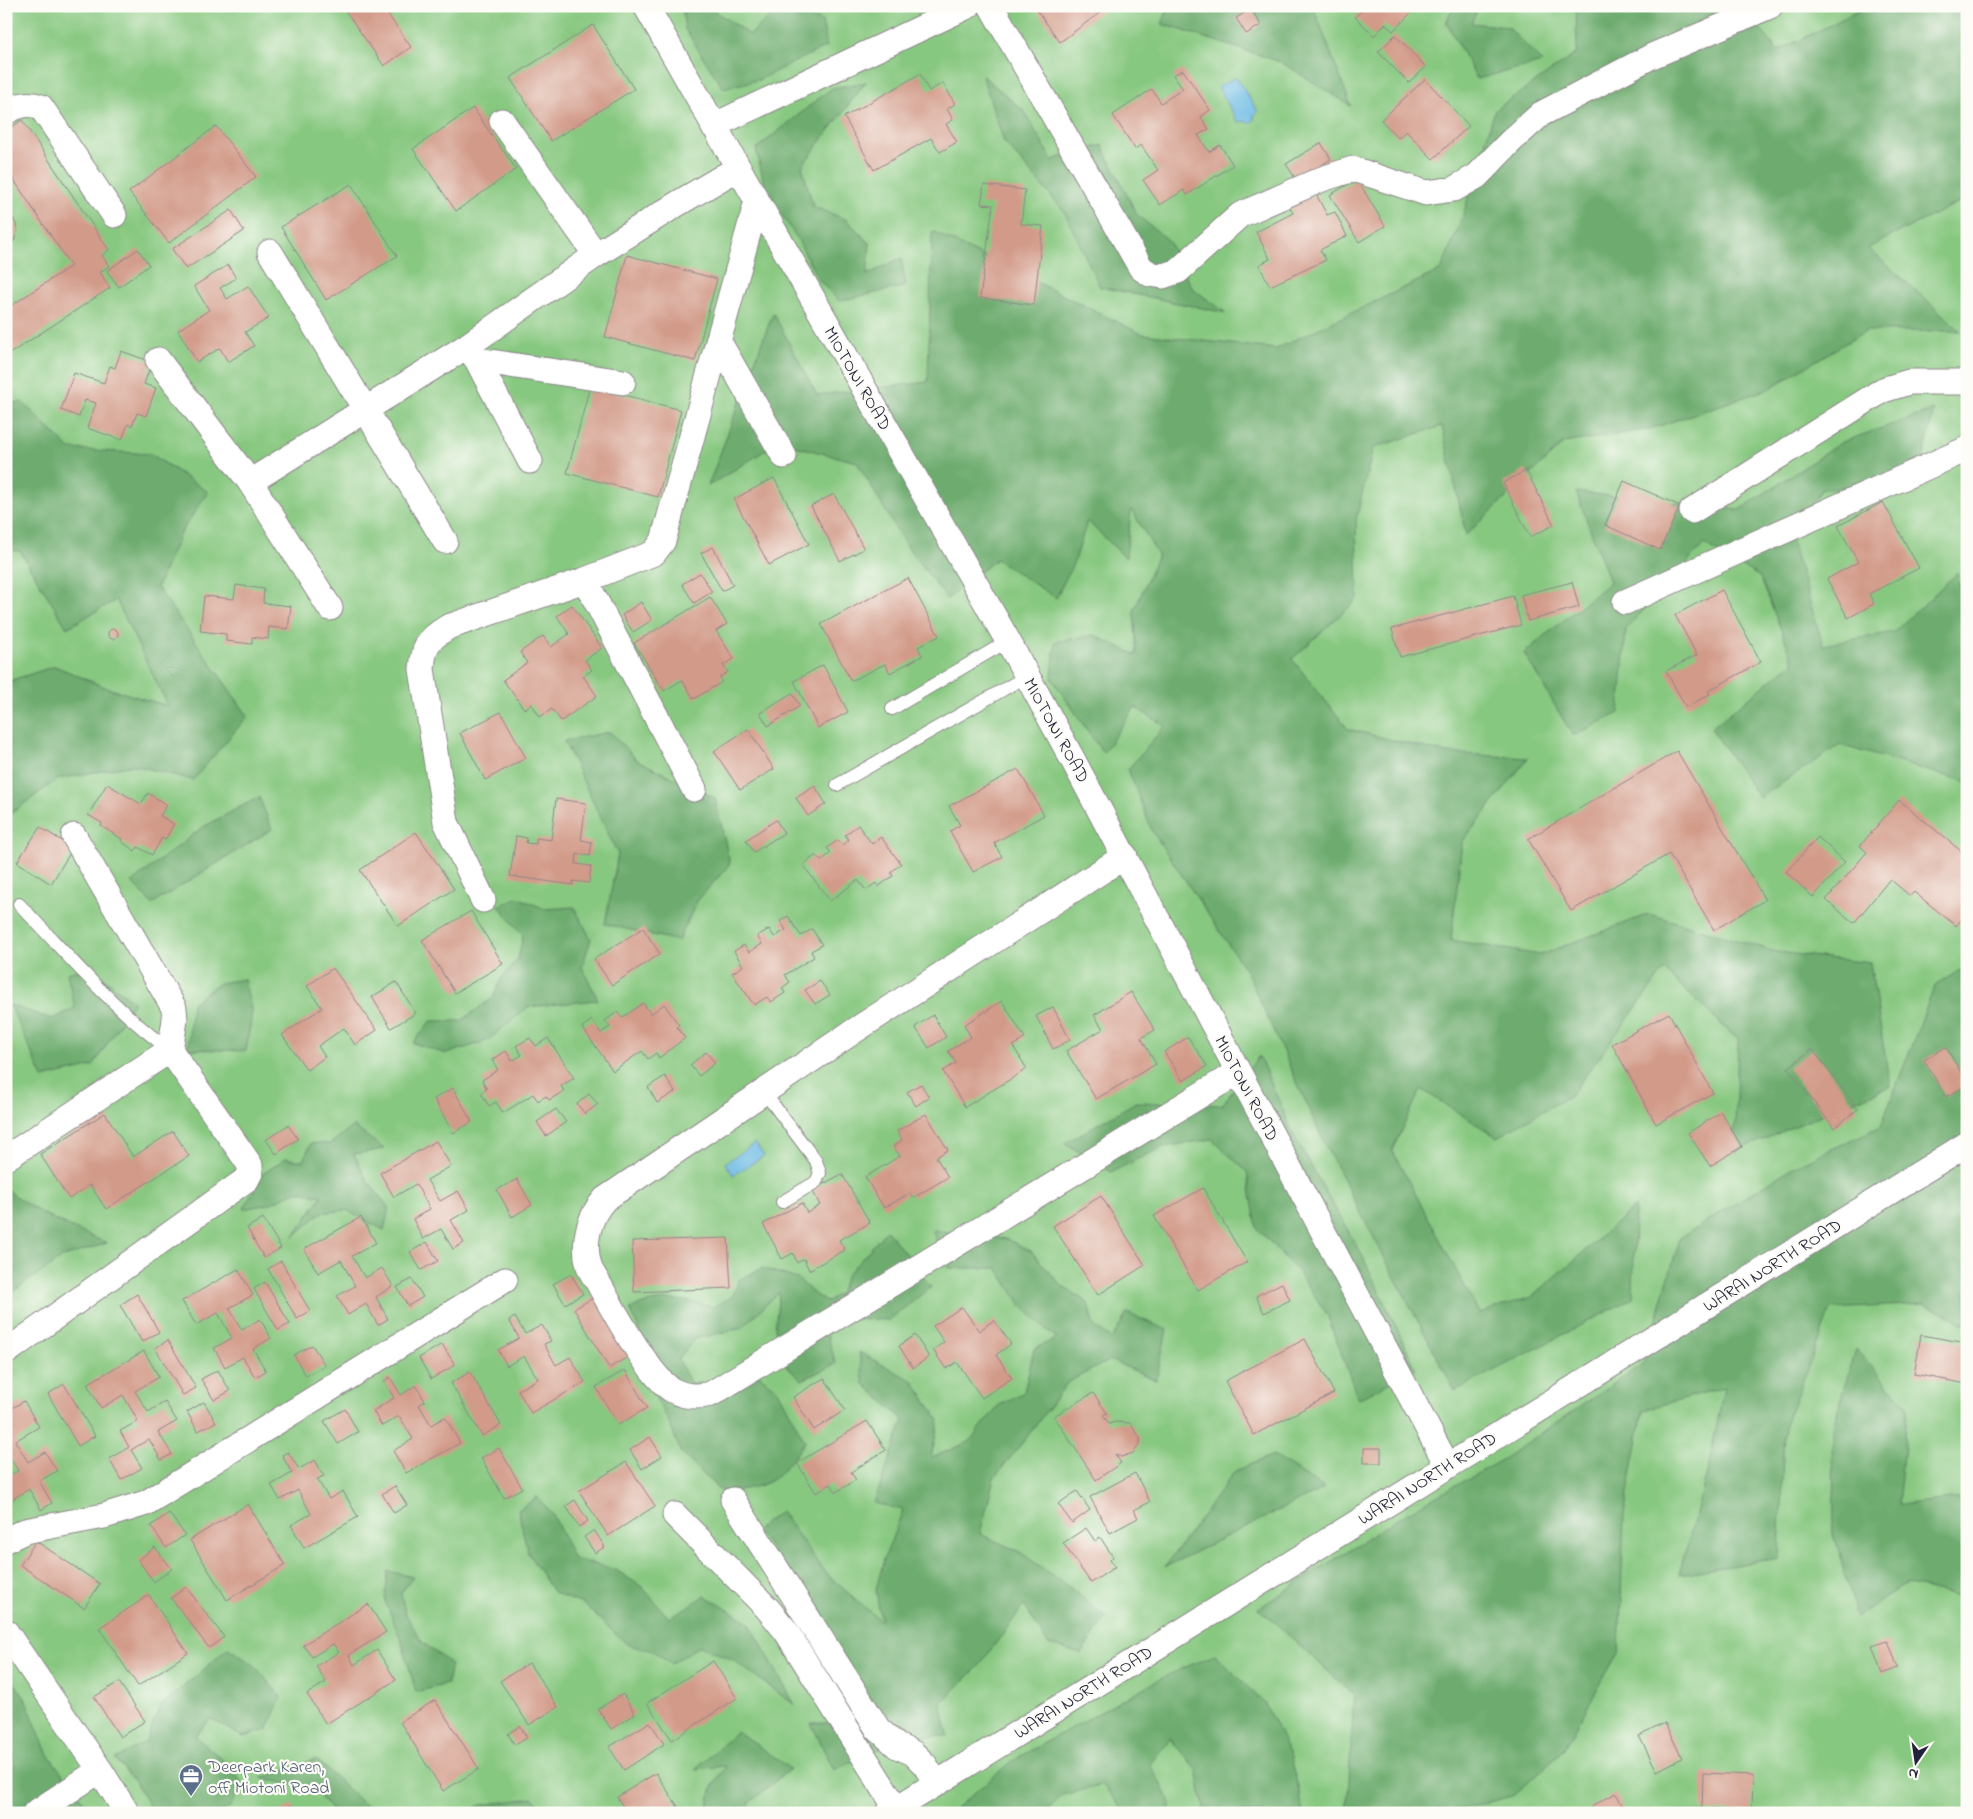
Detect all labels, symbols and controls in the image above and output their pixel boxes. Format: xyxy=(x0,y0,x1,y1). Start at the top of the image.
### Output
street label: MIOTONI ROAD xyxy=(816,322,897,436)
street label: MIOTONI ROAD xyxy=(1016,674,1095,788)
street label: MIOTONI ROAD xyxy=(1206,1032,1284,1146)
street label: WARAI NORTH ROAD xyxy=(1699,1213,1847,1320)
street label: WARAI NORTH ROAD xyxy=(1354,1426,1502,1533)
street label: WARAI NORTH ROAD xyxy=(1010,1640,1158,1747)
north arrow xyxy=(1890,1736,1940,1786)
place label: Deerpark Karen, off Miotoni Road xyxy=(207,1755,329,1802)
text: N xyxy=(1906,1762,1920,1784)
office icon: Deerpark Karen, off Miotoni Road xyxy=(178,1763,204,1797)

